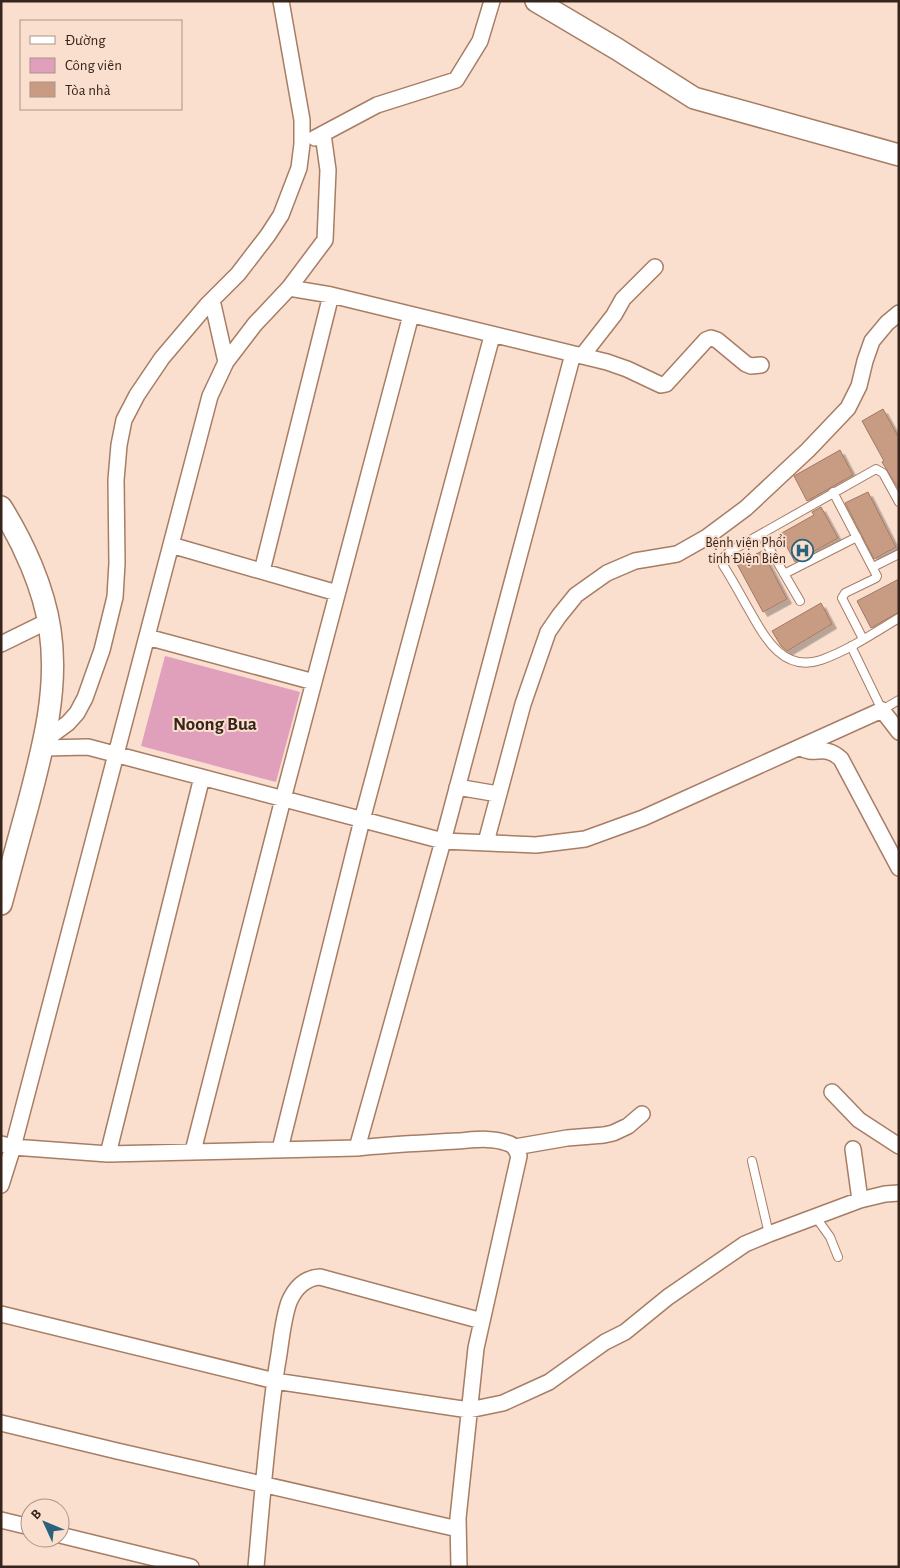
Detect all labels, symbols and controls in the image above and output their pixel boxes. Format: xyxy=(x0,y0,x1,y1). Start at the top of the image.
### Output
legend xyxy=(20,20,182,110)
text: Đường xyxy=(65,33,106,48)
text: Công viên xyxy=(65,58,122,73)
text: Tòa nhà xyxy=(65,83,111,98)
place label: Bệnh viện Phổi tỉnh Điện Biên xyxy=(705,534,786,566)
hospital icon: Bệnh viện Phổi tỉnh Điện Biên xyxy=(790,538,814,562)
district label: Noong Bua xyxy=(173,715,257,734)
north arrow xyxy=(20,1498,70,1548)
text: B xyxy=(29,1507,44,1522)

